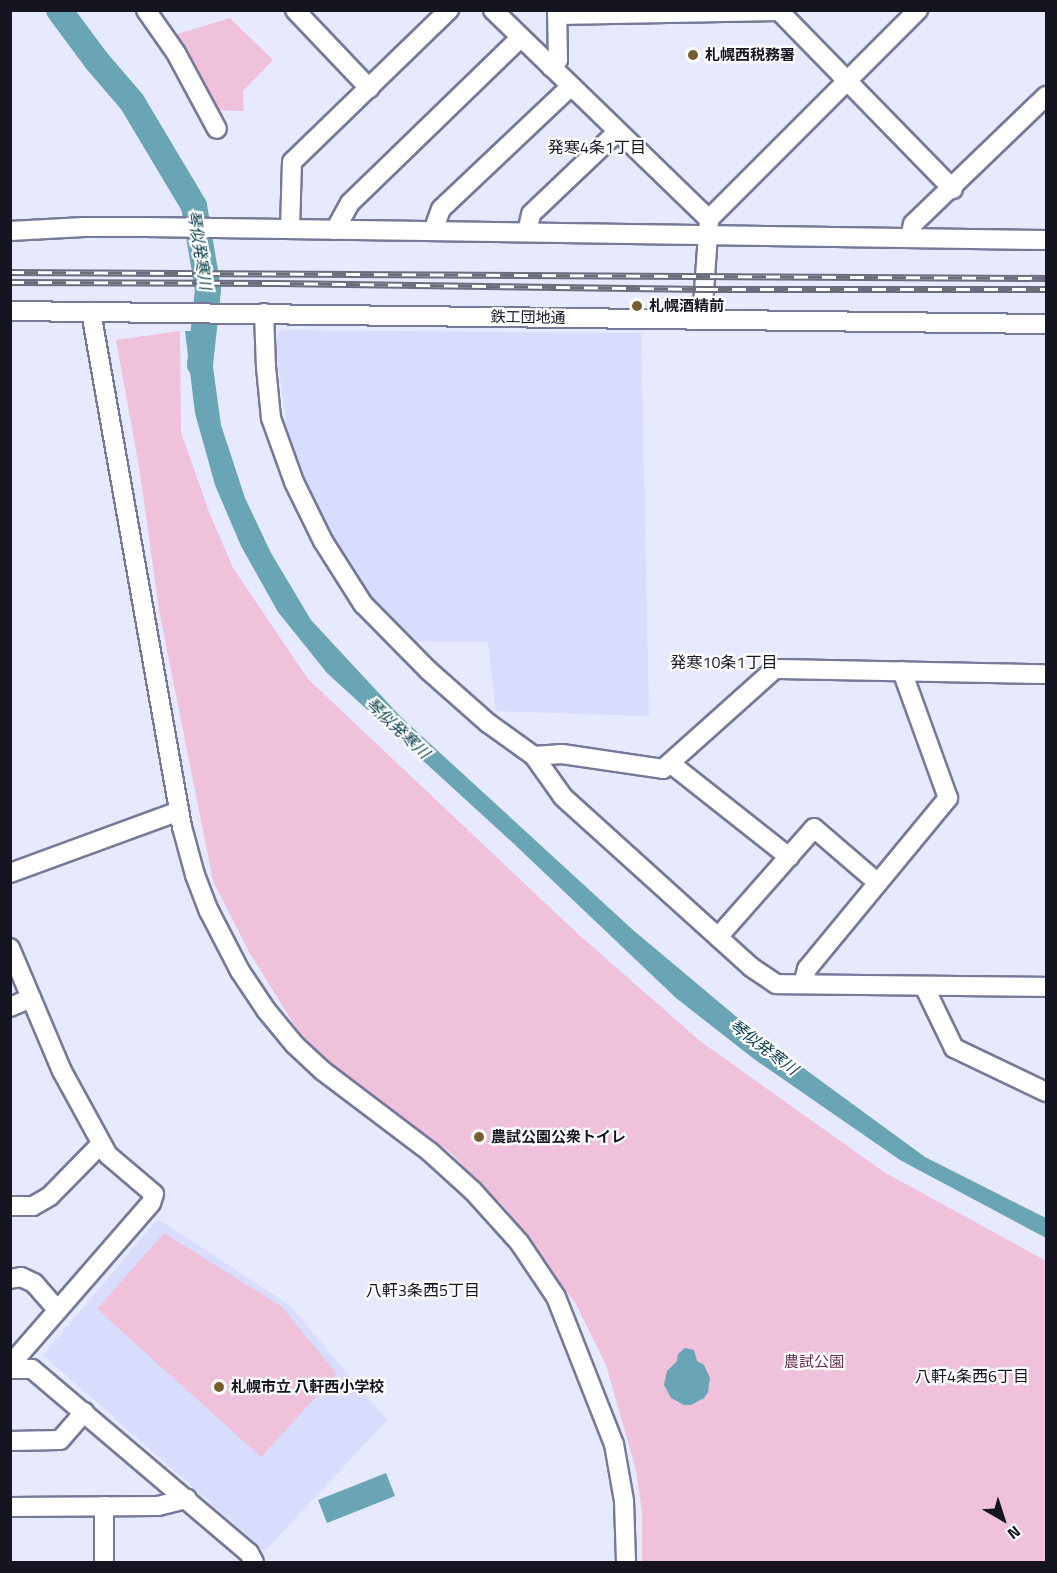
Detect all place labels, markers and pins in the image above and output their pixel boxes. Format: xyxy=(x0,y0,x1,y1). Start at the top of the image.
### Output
place label: 札幌西税務署 xyxy=(705,46,795,64)
marker: 札幌西税務署 xyxy=(686,48,700,62)
place label: 札幌酒精前 xyxy=(649,297,724,315)
marker: 札幌酒精前 xyxy=(630,299,644,313)
place label: 農試公園公衆トイレ xyxy=(491,1128,626,1146)
marker: 農試公園公衆トイレ xyxy=(472,1130,486,1144)
place label: 札幌市立 八軒西小学校 xyxy=(231,1378,384,1396)
marker: 札幌市立 八軒西小学校 xyxy=(212,1380,226,1394)

